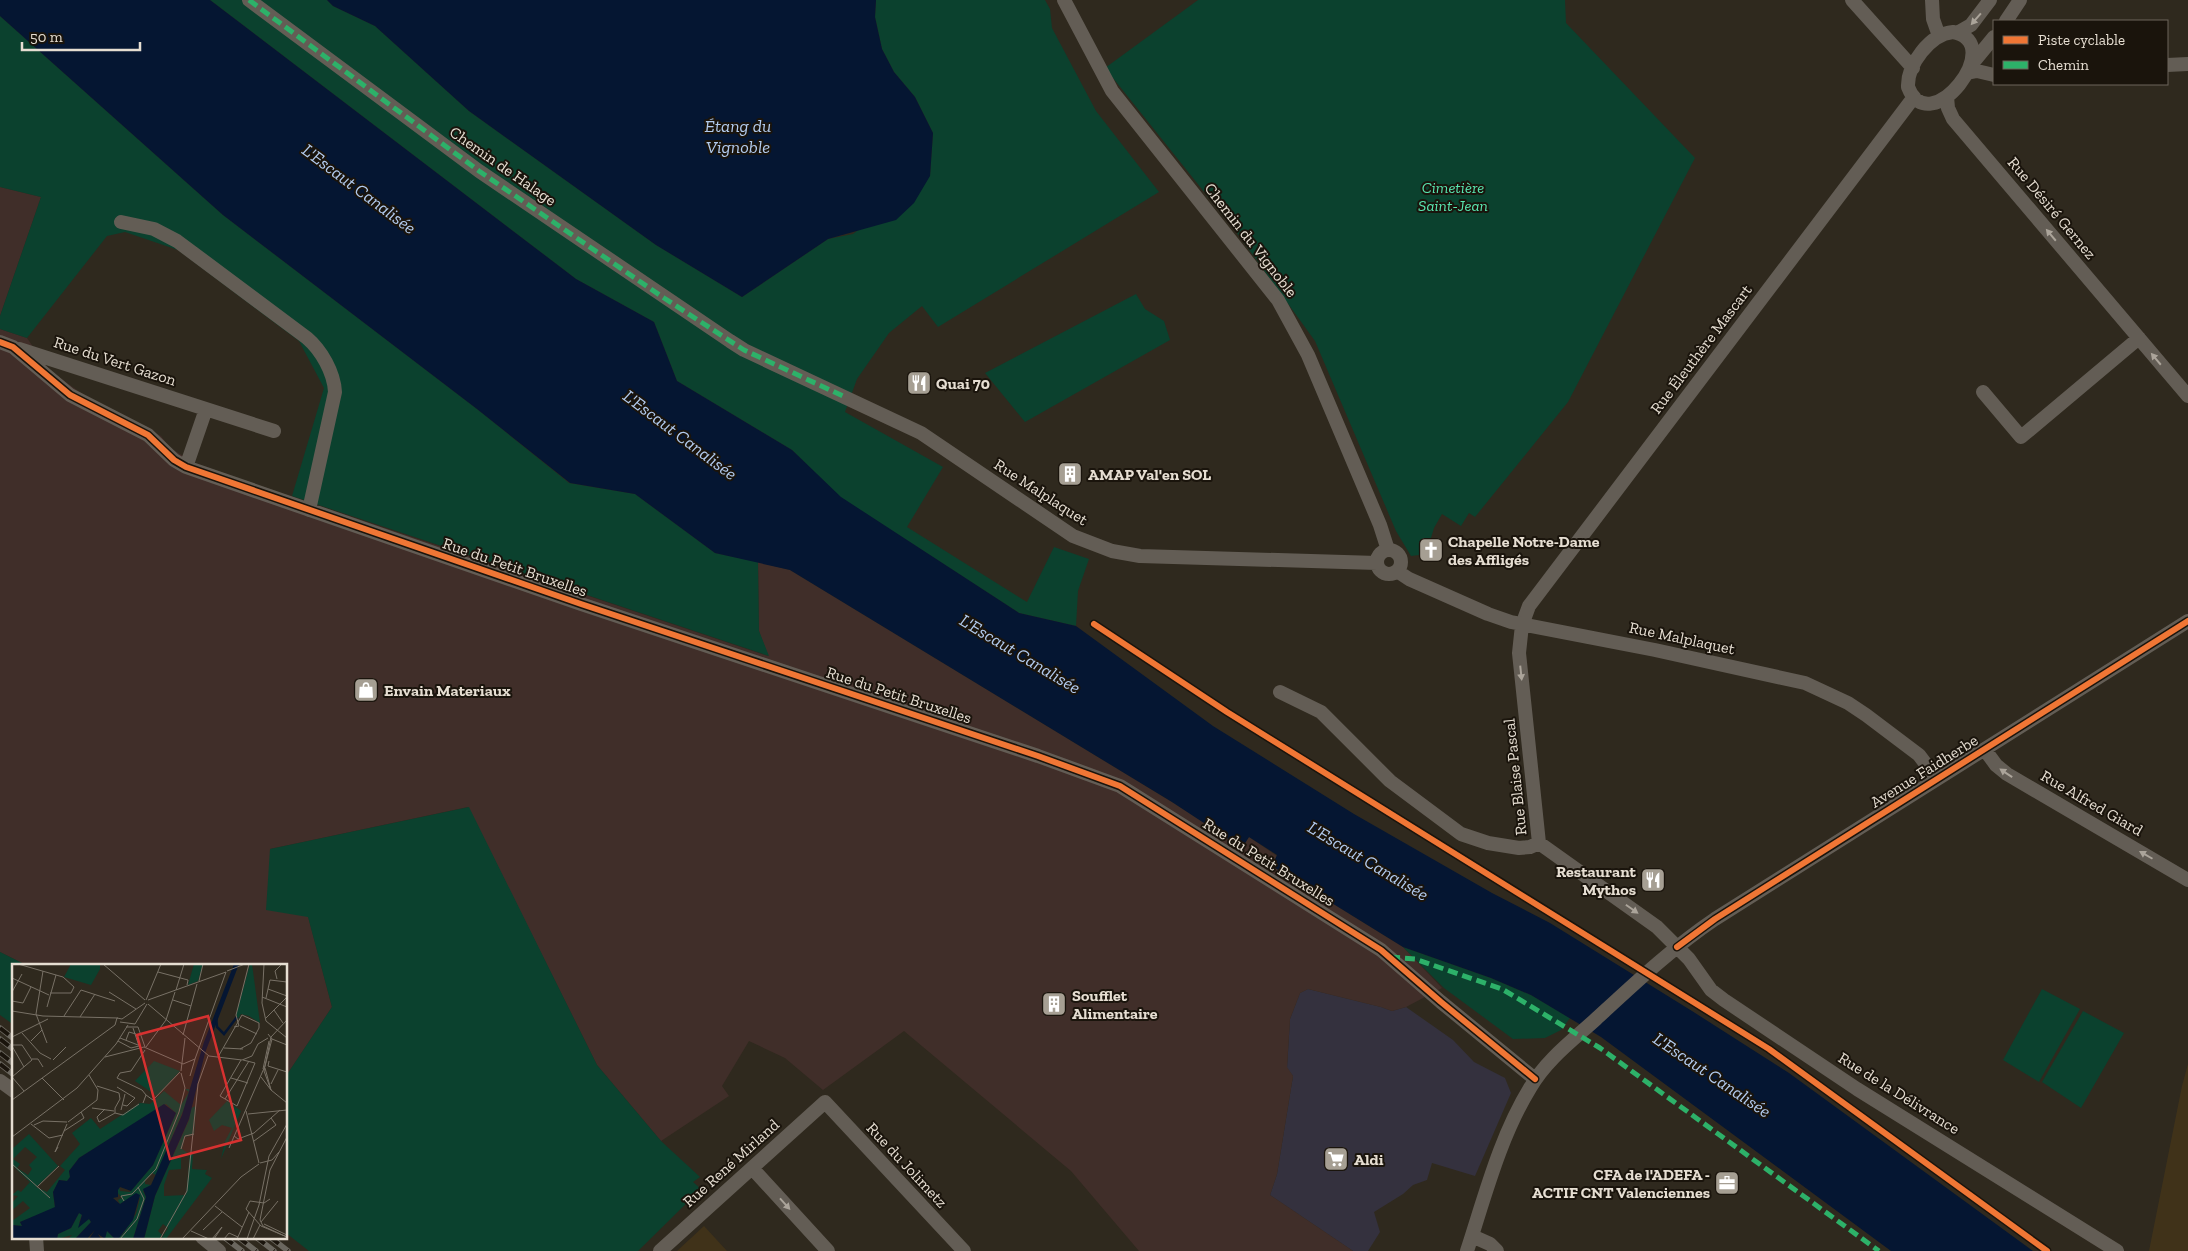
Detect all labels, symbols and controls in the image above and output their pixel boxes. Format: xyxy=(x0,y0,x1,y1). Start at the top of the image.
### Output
one-way arrow xyxy=(1970,12,1981,25)
scale bar xyxy=(22,20,140,52)
legend xyxy=(1993,20,2168,85)
text: 50 m xyxy=(30,28,63,46)
text: Piste cyclable xyxy=(2038,31,2125,49)
text: Chemin xyxy=(2038,56,2089,74)
water label: Étang du Vignoble xyxy=(705,115,771,158)
street label: Chemin de Halage xyxy=(446,122,560,210)
water label: L'Escaut Canalisée xyxy=(298,139,420,239)
street label: Rue Désiré Gernez xyxy=(2004,153,2100,263)
park label: Cimetière Saint-Jean xyxy=(1418,178,1488,215)
street label: Chemin du Vignoble xyxy=(1200,179,1302,301)
one-way arrow xyxy=(2046,228,2057,241)
street label: Rue Éleuthère Mascart xyxy=(1646,281,1756,417)
street label: Rue du Vert Gazon xyxy=(51,332,179,390)
one-way arrow xyxy=(2151,352,2162,365)
restaurant icon: Quai 70 xyxy=(906,370,932,396)
place label: Quai 70 xyxy=(936,374,990,393)
water label: L'Escaut Canalisée xyxy=(619,385,741,485)
street label: Rue Malplaquet xyxy=(991,455,1091,529)
building icon: AMAP Val'en SOL xyxy=(1057,461,1083,487)
place label: AMAP Val'en SOL xyxy=(1088,465,1211,484)
place label: Chapelle Notre-Dame des Affligés xyxy=(1448,532,1600,569)
street label: Rue du Petit Bruxelles xyxy=(440,533,590,601)
church icon: Chapelle Notre-Dame des Affligés xyxy=(1418,537,1444,563)
water label: L'Escaut Canalisée xyxy=(956,609,1085,699)
street label: Rue Malplaquet xyxy=(1627,618,1737,659)
street label: Rue du Petit Bruxelles xyxy=(824,663,974,727)
one-way arrow xyxy=(1518,666,1526,682)
shop icon: Envain Materiaux xyxy=(353,677,379,703)
place label: Envain Materiaux xyxy=(384,681,511,700)
street label: Rue Blaise Pascal xyxy=(1499,718,1531,836)
street label: Avenue Faidherbe xyxy=(1867,730,1981,812)
street label: Rue Alfred Giard xyxy=(2038,766,2147,840)
one-way arrow xyxy=(1999,768,2013,778)
street label: Rue du Petit Bruxelles xyxy=(1200,814,1338,910)
water label: L'Escaut Canalisée xyxy=(1304,816,1433,906)
one-way arrow xyxy=(2139,851,2152,860)
place label: Restaurant Mythos xyxy=(1556,862,1637,899)
restaurant icon: Restaurant Mythos xyxy=(1640,867,1666,893)
one-way arrow xyxy=(1625,904,1639,914)
inset map xyxy=(12,964,288,1238)
place label: Soufflet Alimentaire xyxy=(1072,986,1158,1023)
building icon: Soufflet Alimentaire xyxy=(1041,991,1067,1017)
water label: L'Escaut Canalisée xyxy=(1649,1028,1775,1123)
street label: Rue de la Délivrance xyxy=(1835,1048,1963,1138)
street label: Rue René Mirland xyxy=(679,1115,783,1211)
street label: Rue du Jolimetz xyxy=(863,1118,951,1212)
supermarket icon: Aldi xyxy=(1323,1146,1349,1172)
place label: Aldi xyxy=(1354,1150,1384,1169)
place label: CFA de l'ADEFA - ACTIF CNT Valenciennes xyxy=(1532,1165,1710,1202)
office icon: CFA de l'ADEFA - ACTIF CNT Valenciennes xyxy=(1714,1170,1740,1196)
one-way arrow xyxy=(779,1197,791,1209)

